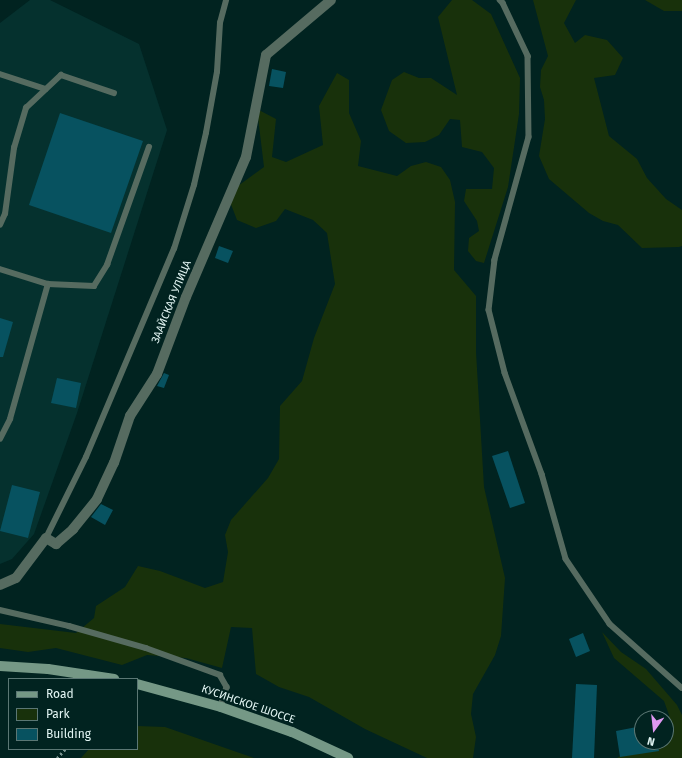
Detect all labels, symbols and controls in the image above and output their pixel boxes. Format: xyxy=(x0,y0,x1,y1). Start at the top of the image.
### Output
street label: ЗААЙСКАЯ УЛИЦА xyxy=(149,259,195,345)
legend xyxy=(8,678,138,750)
street label: КУСИНСКОЕ ШОССЕ xyxy=(199,683,297,727)
text: Road xyxy=(46,687,74,701)
text: Park xyxy=(46,707,70,721)
north arrow xyxy=(634,710,674,750)
text: Building xyxy=(46,727,91,741)
text: N xyxy=(646,734,656,748)

